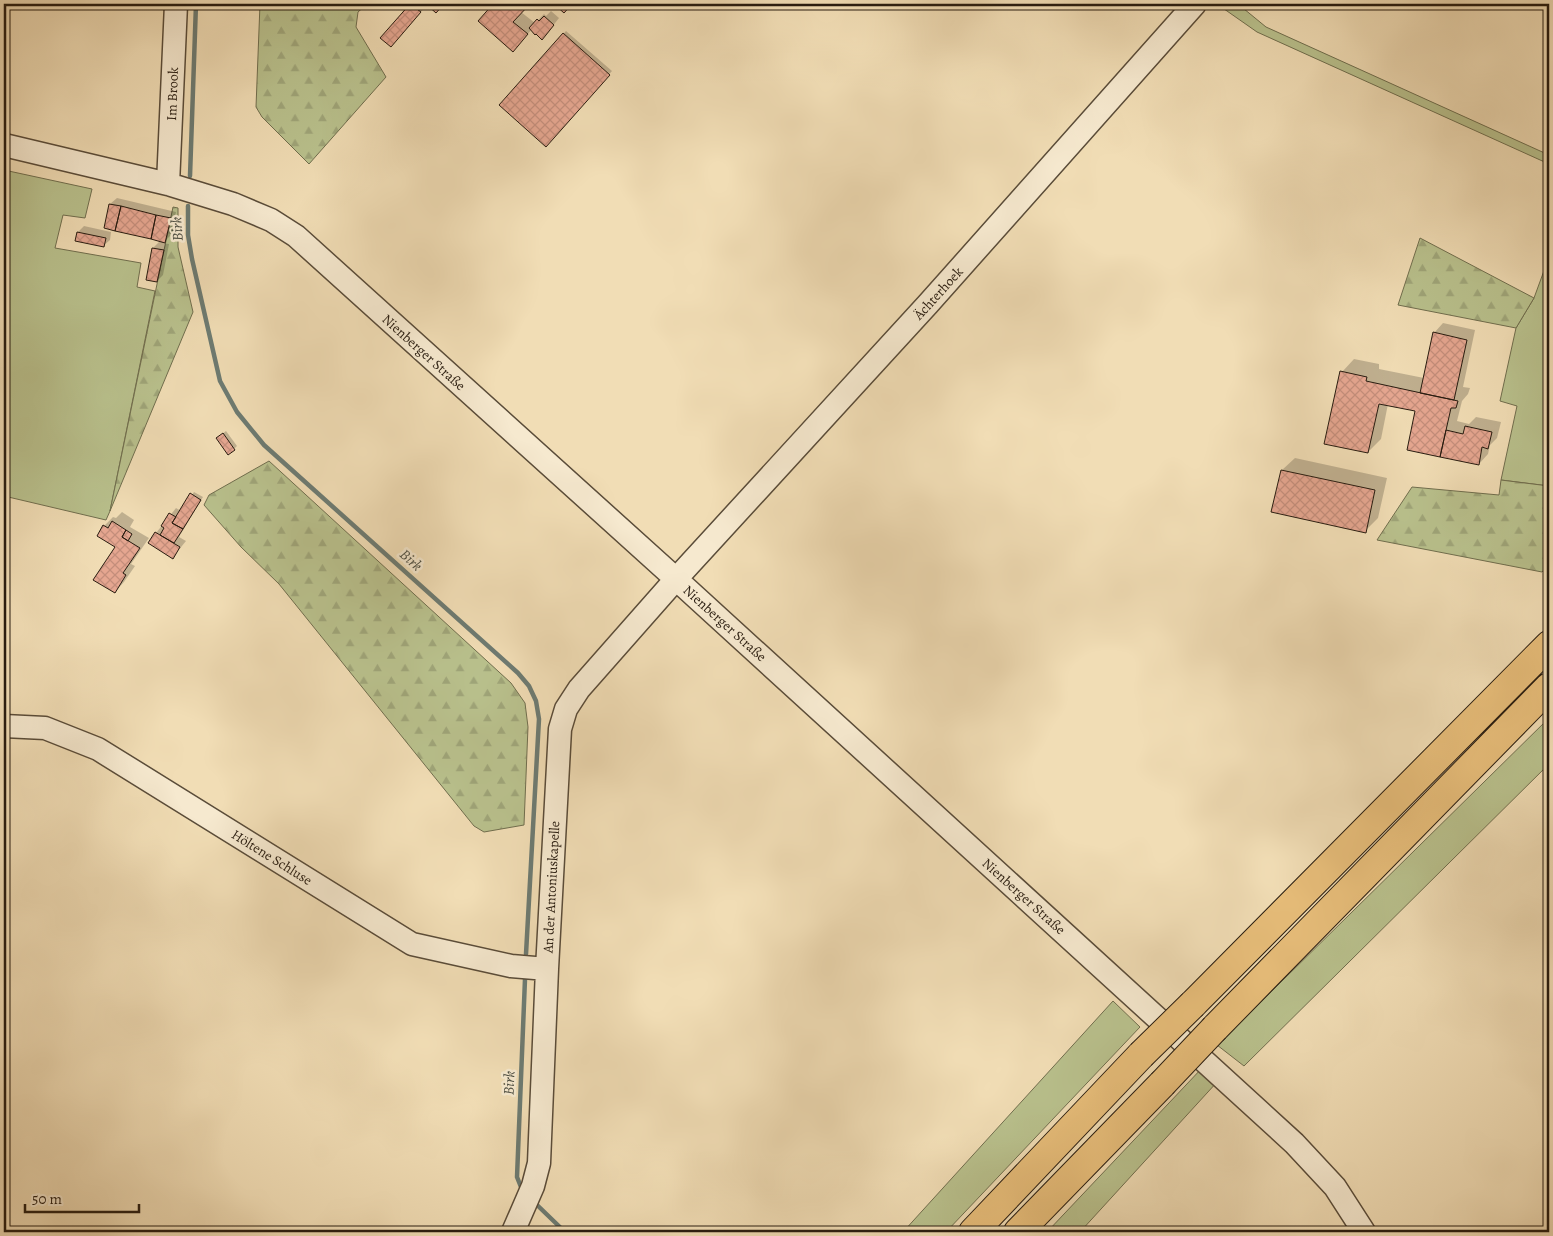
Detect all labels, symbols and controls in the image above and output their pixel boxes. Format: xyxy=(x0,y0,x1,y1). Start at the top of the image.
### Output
street label: Im Brook xyxy=(162,67,183,121)
water label: Birk xyxy=(166,216,188,242)
street label: Ächterhoek xyxy=(909,263,967,325)
street label: Nienberger Straße xyxy=(378,310,470,395)
water label: Birk xyxy=(395,544,427,576)
street label: Nienberger Straße xyxy=(679,581,771,666)
street label: An der Antoniuskapelle xyxy=(539,821,564,955)
street label: Höltene Schluse xyxy=(228,825,316,890)
street label: Nienberger Straße xyxy=(978,854,1070,939)
water label: Birk xyxy=(499,1070,519,1095)
scale bar xyxy=(25,1181,139,1213)
text: 50 m xyxy=(32,1189,62,1209)

